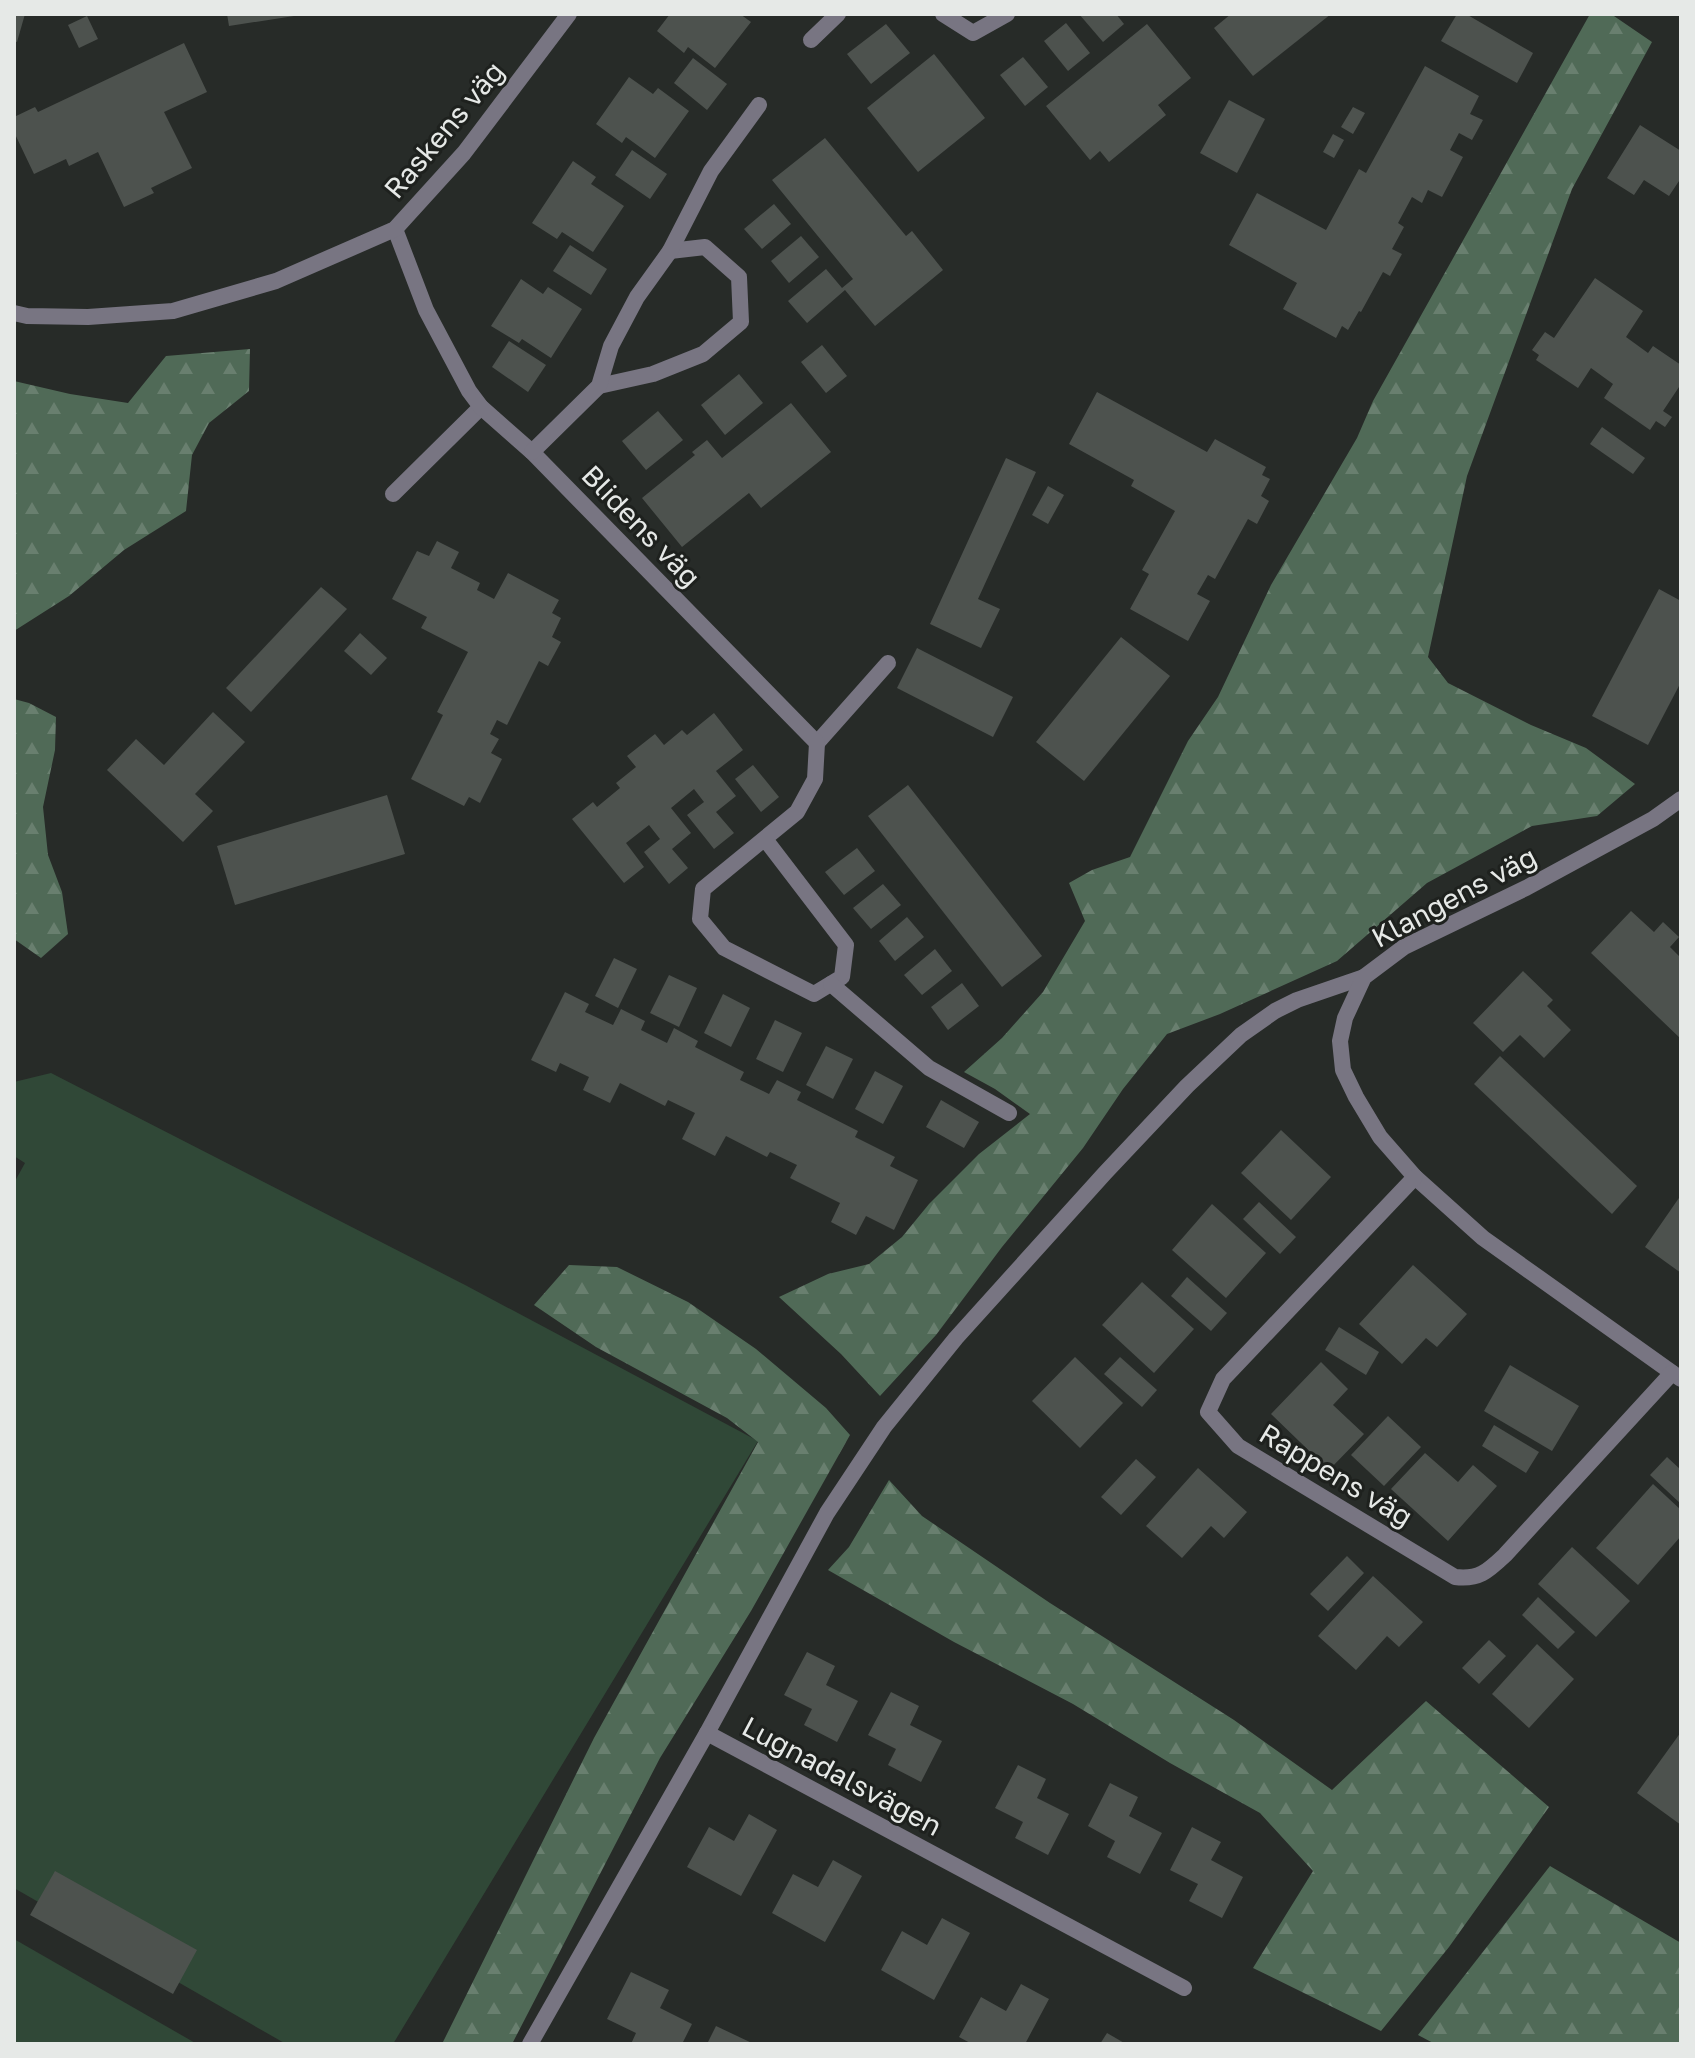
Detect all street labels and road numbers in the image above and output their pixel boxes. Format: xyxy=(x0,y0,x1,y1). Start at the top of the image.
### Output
street label: Raskens väg xyxy=(377,55,510,205)
street label: Blidens väg xyxy=(575,458,707,593)
street label: Klangens väg xyxy=(1366,839,1542,954)
street label: Rappens väg xyxy=(1254,1416,1419,1533)
street label: Lugnadalsvägen xyxy=(737,1709,948,1842)

